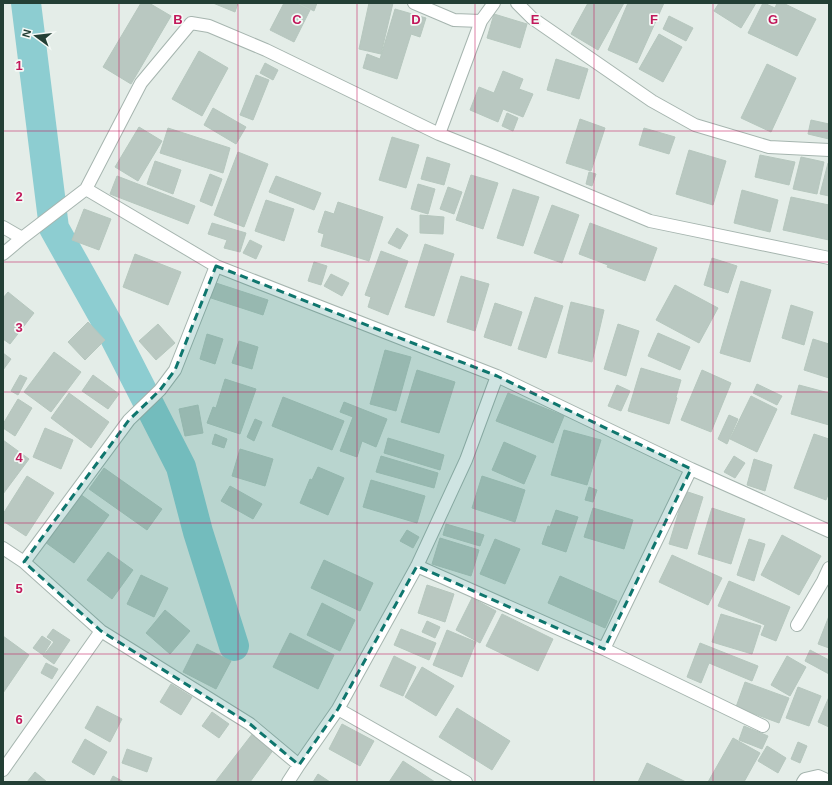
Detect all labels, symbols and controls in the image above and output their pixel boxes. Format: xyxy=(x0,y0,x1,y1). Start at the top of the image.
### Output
text: B xyxy=(173,12,183,27)
text: C xyxy=(292,12,302,27)
text: D xyxy=(411,12,421,27)
text: E xyxy=(531,12,540,27)
text: F xyxy=(650,12,658,27)
text: G xyxy=(768,12,778,27)
north arrow xyxy=(16,16,56,56)
text: N xyxy=(20,28,33,39)
text: 1 xyxy=(15,58,23,73)
text: 2 xyxy=(15,189,23,204)
text: 3 xyxy=(15,320,23,335)
text: 4 xyxy=(15,450,23,465)
text: 5 xyxy=(15,581,23,596)
text: 6 xyxy=(15,712,23,727)

